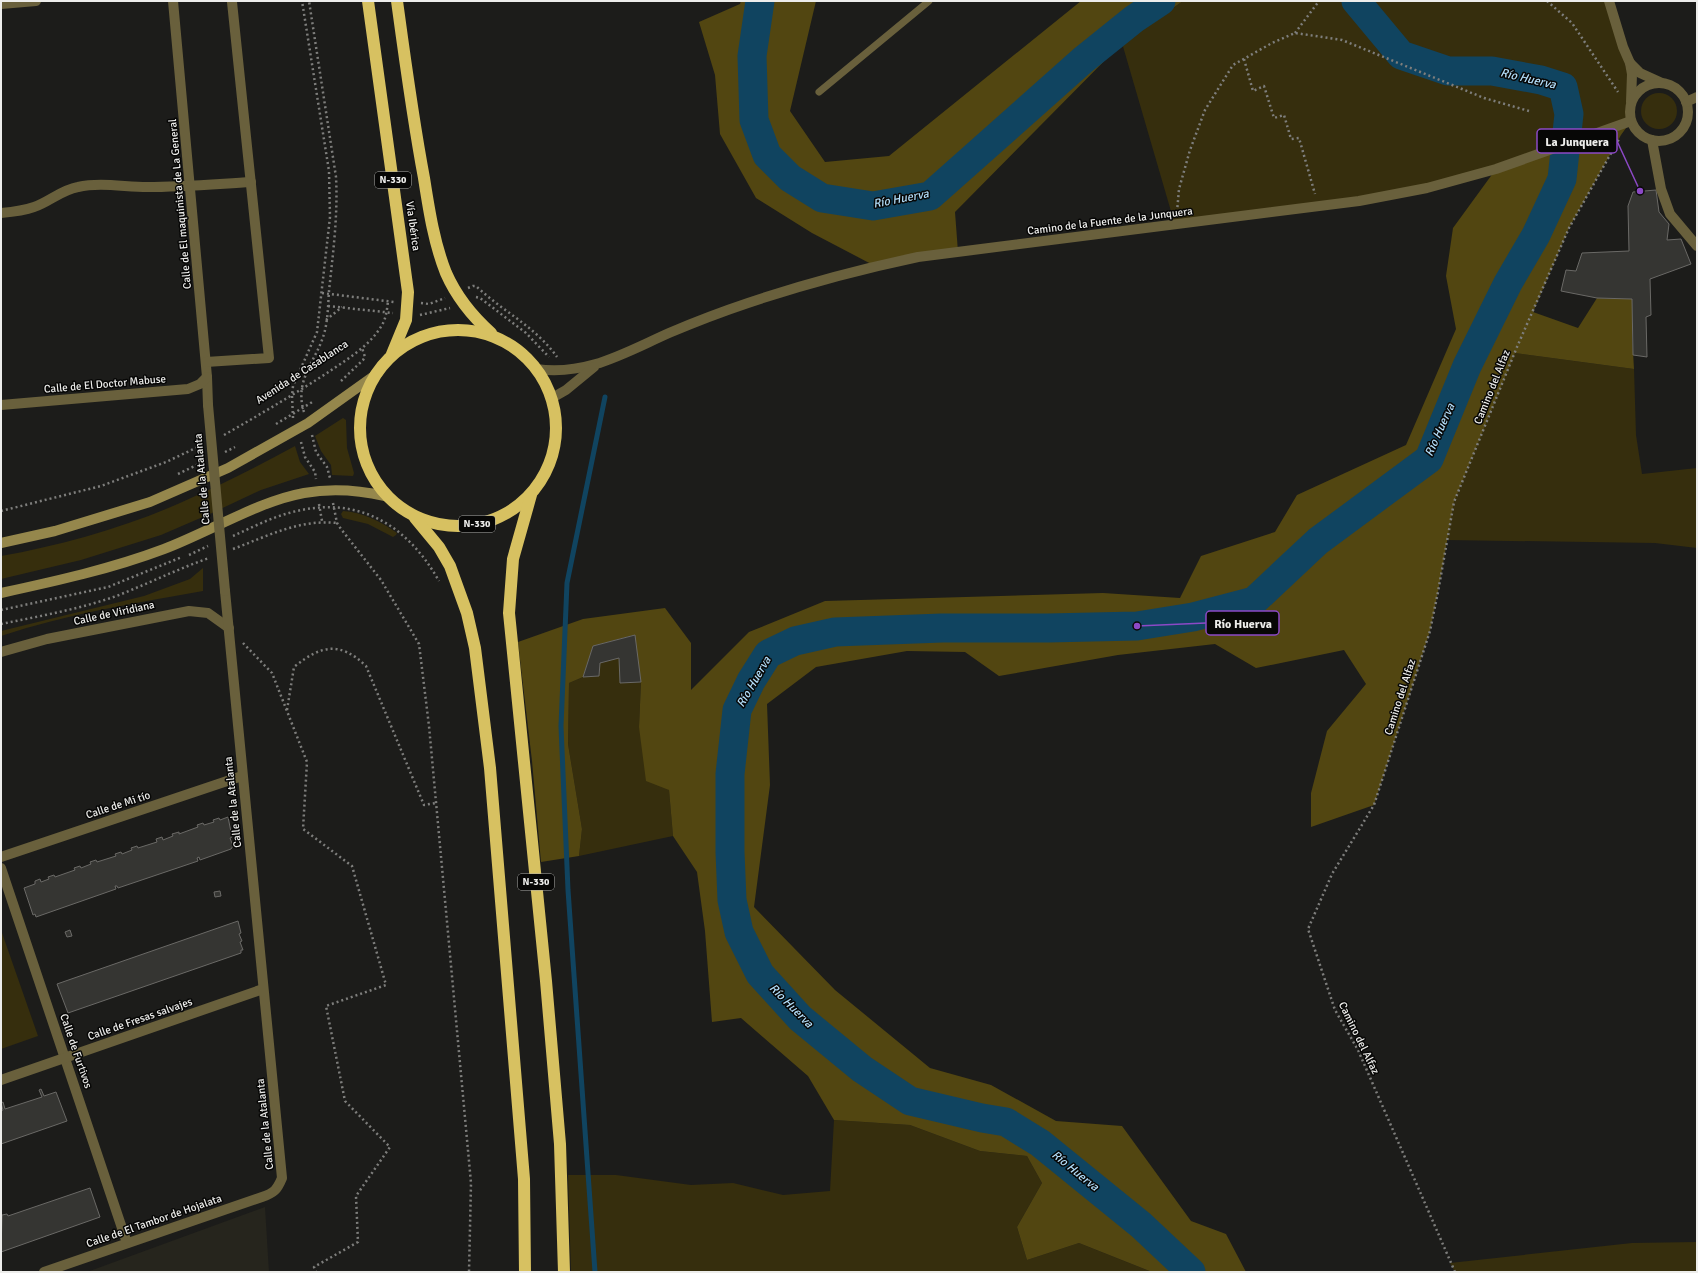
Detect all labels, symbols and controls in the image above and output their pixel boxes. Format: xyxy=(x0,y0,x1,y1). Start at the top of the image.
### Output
water label: Río Huerva xyxy=(1499,65,1558,93)
street label: Calle de El maquinista de La General xyxy=(166,118,194,290)
callout: La Junquera xyxy=(1537,129,1617,153)
text: La Junquera xyxy=(1545,135,1609,150)
road number: N-330 xyxy=(375,172,411,188)
water label: Río Huerva xyxy=(872,186,931,212)
street label: Vía Ibérica xyxy=(403,200,423,252)
street label: Camino de la Fuente de la Junquera xyxy=(1027,204,1194,238)
street label: Avenida de Casablanca xyxy=(253,337,351,407)
street label: Camino del Alfaz xyxy=(1471,348,1513,426)
street label: Calle de El Doctor Mabuse xyxy=(43,372,167,396)
water label: Río Huerva xyxy=(1422,400,1459,459)
street label: Calle de la Atalanta xyxy=(192,432,212,525)
road number: N-330 xyxy=(459,516,495,532)
street label: Calle de Viridiana xyxy=(72,598,156,628)
callout: Río Huerva xyxy=(1206,611,1279,635)
text: Río Huerva xyxy=(1214,617,1272,632)
water label: Río Huerva xyxy=(733,653,775,710)
street label: Camino del Alfaz xyxy=(1382,657,1418,737)
street label: Calle de la Atalanta xyxy=(222,755,244,848)
street label: Calle de Mi tío xyxy=(84,788,152,822)
road number: N-330 xyxy=(518,874,554,890)
water label: Río Huerva xyxy=(766,981,817,1032)
street label: Calle de Fresas salvajes xyxy=(86,995,194,1043)
street label: Camino del Alfaz xyxy=(1336,1000,1382,1076)
street label: Calle de Furtivos xyxy=(57,1012,95,1090)
street label: Calle de la Atalanta xyxy=(254,1077,276,1170)
water label: Río Huerva xyxy=(1048,1147,1102,1195)
street label: Calle de El Tambor de Hojalata xyxy=(84,1192,224,1250)

